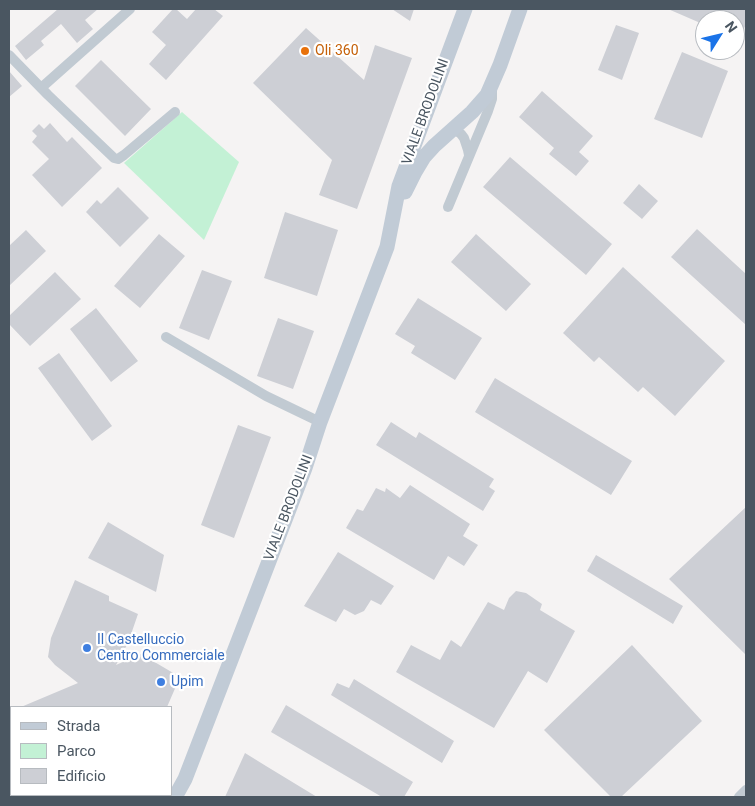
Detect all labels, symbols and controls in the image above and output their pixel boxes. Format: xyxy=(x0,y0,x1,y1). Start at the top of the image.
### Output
north arrow xyxy=(695,10,745,60)
text: N xyxy=(722,18,741,35)
place label: Oli 360 xyxy=(315,43,359,59)
marker: Oli 360 xyxy=(299,45,311,57)
street label: VIALE BRODOLINI xyxy=(399,57,453,167)
street label: VIALE BRODOLINI xyxy=(261,453,317,563)
place label: Il Castelluccio Centro Commerciale xyxy=(97,632,225,664)
marker: Il Castelluccio Centro Commerciale xyxy=(81,642,93,654)
place label: Upim xyxy=(171,674,204,690)
marker: Upim xyxy=(155,676,167,688)
legend xyxy=(10,706,172,796)
text: Strada xyxy=(57,717,100,735)
text: Parco xyxy=(57,742,96,760)
text: Edificio xyxy=(57,767,106,785)

